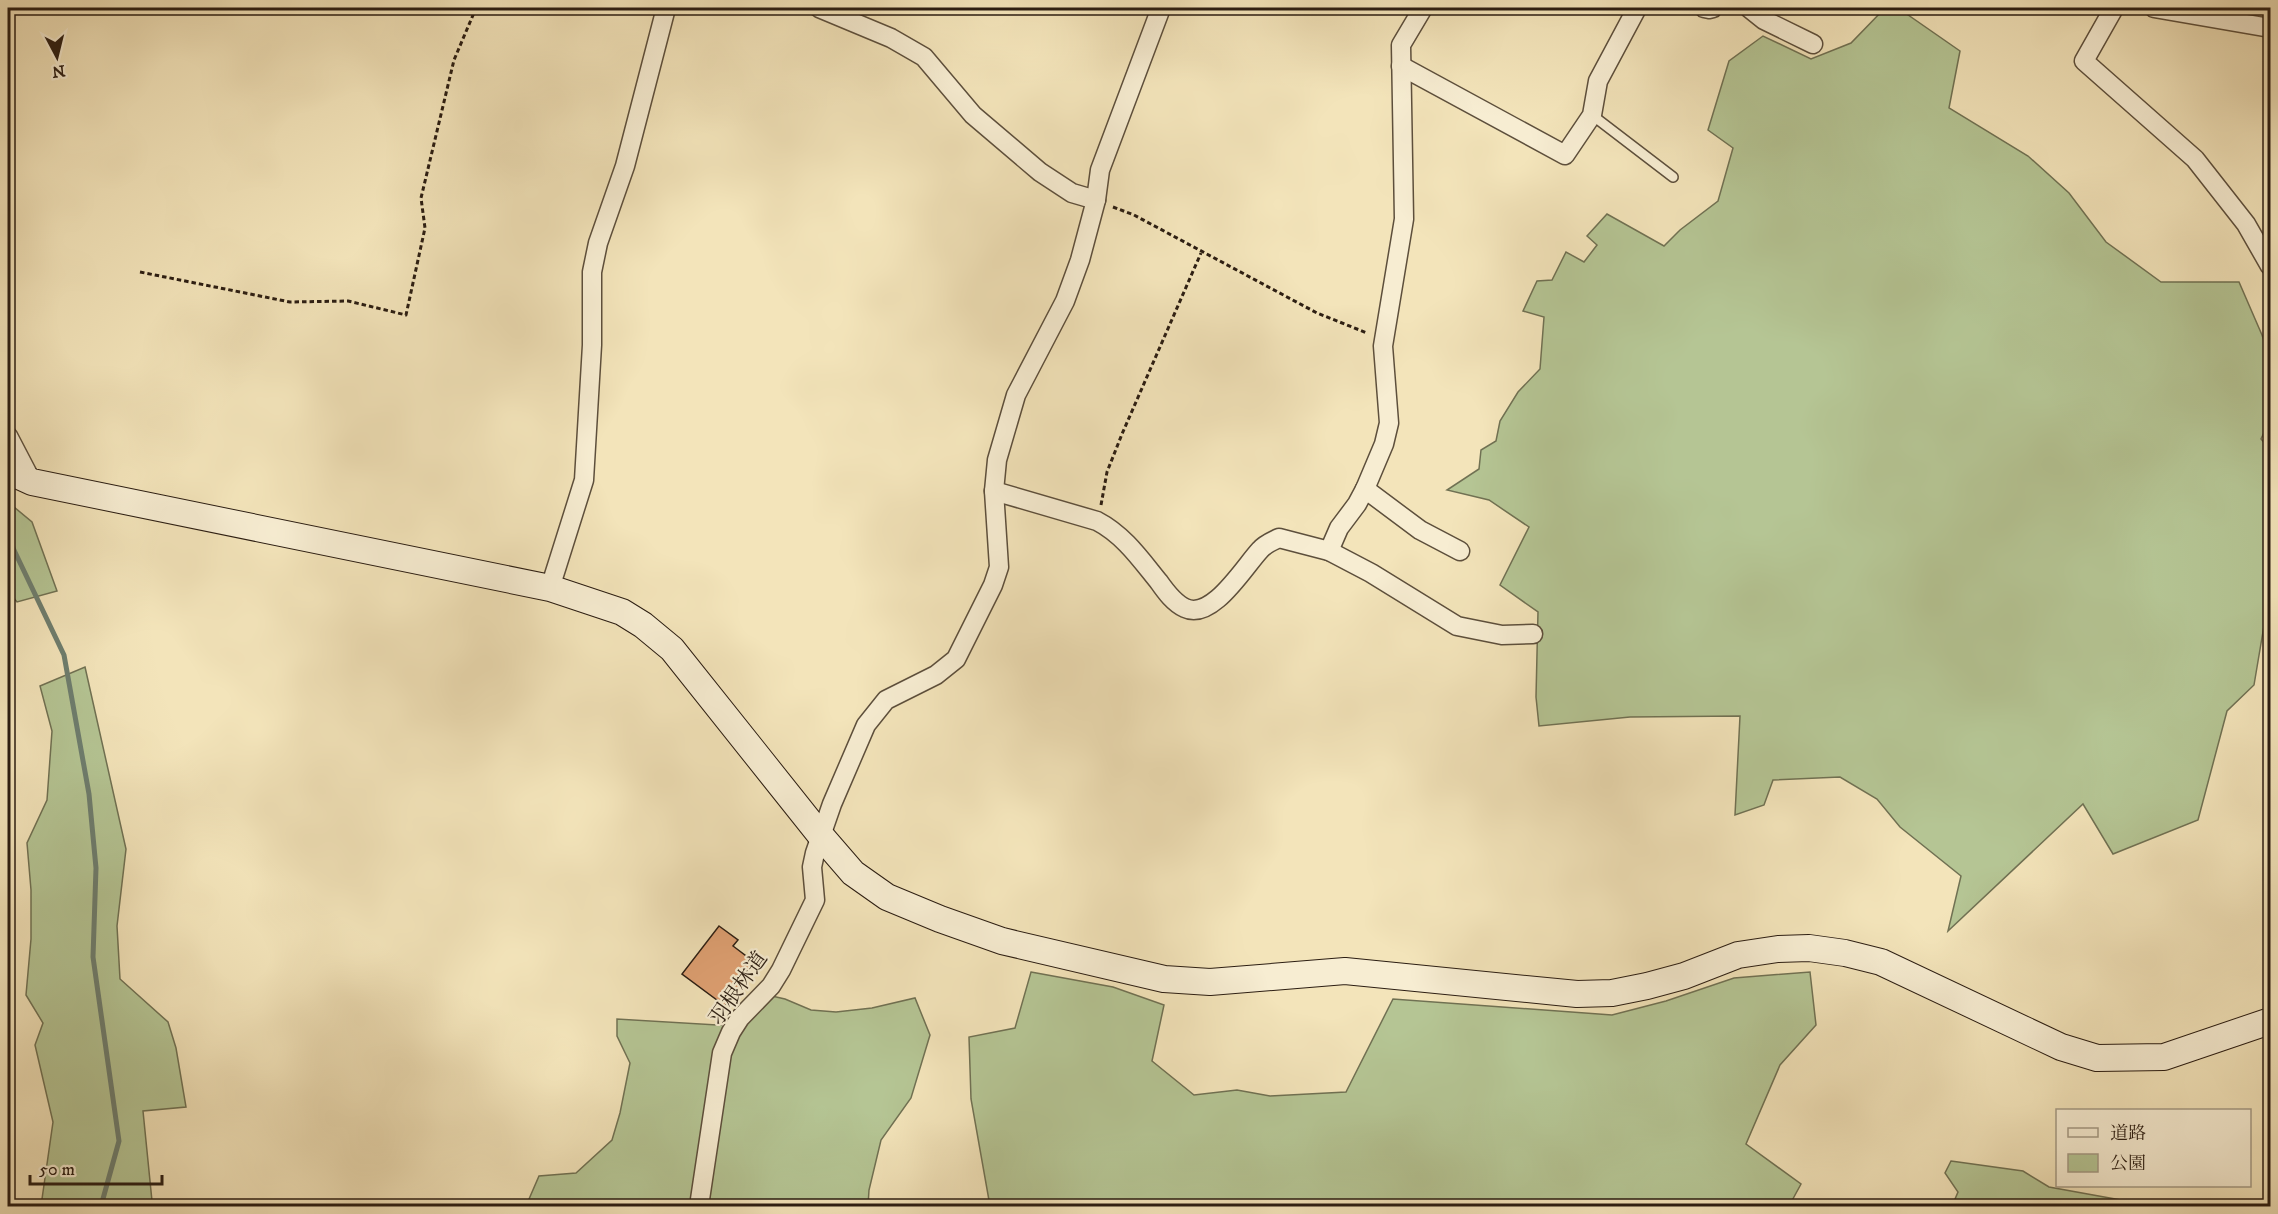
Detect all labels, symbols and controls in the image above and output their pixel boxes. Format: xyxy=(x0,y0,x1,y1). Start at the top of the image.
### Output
north arrow xyxy=(27,27,87,87)
text: N xyxy=(51,60,66,82)
street label: 羽根林道 xyxy=(704,947,774,1030)
legend xyxy=(2056,1109,2251,1187)
text: 道路 xyxy=(2110,1123,2146,1145)
scale bar xyxy=(30,1148,162,1186)
text: 公園 xyxy=(2110,1153,2146,1175)
text: 50 m xyxy=(39,1159,75,1181)

